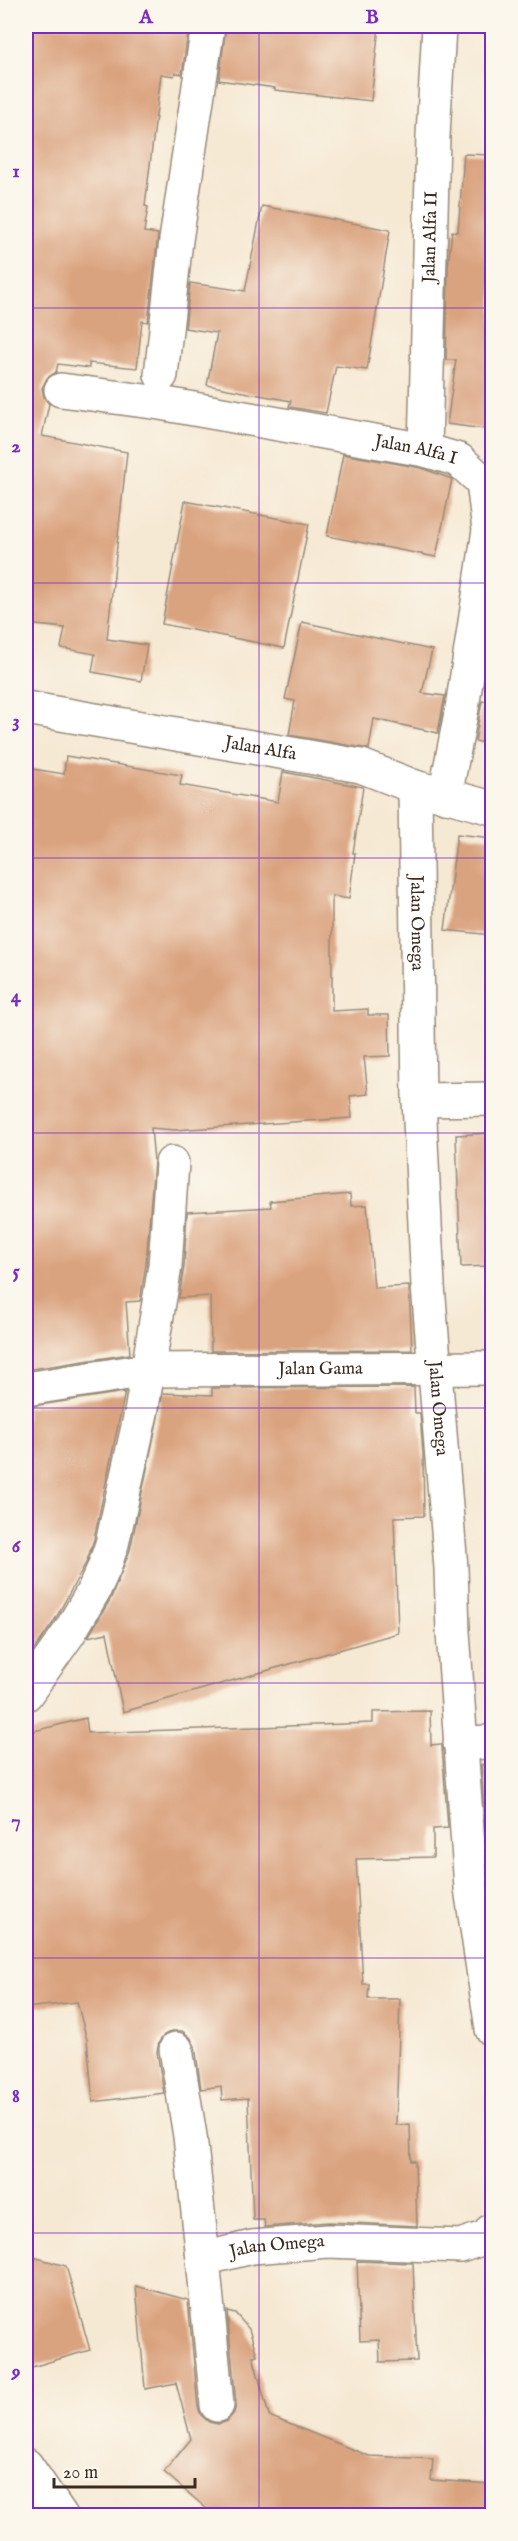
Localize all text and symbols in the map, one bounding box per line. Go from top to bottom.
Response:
text: A [138,5,154,30]
text: B [365,5,379,30]
text: 1 [12,159,20,184]
street label: Jalan Alfa II [418,191,443,285]
street label: Jalan Alfa I [371,429,460,470]
text: 2 [11,434,21,459]
text: 3 [12,709,20,734]
street label: Jalan Alfa [221,731,298,766]
street label: Jalan Omega [405,873,429,971]
text: 4 [11,984,22,1009]
text: 5 [12,1259,20,1284]
street label: Jalan Gama [276,1357,363,1381]
street label: Jalan Omega [422,1358,453,1457]
text: 6 [12,1534,22,1559]
text: 7 [11,1809,21,1834]
text: 8 [12,2084,20,2109]
street label: Jalan Omega [225,2230,326,2264]
text: 9 [11,2359,21,2384]
scale bar [54,2451,195,2489]
text: 20 m [63,2462,98,2485]

